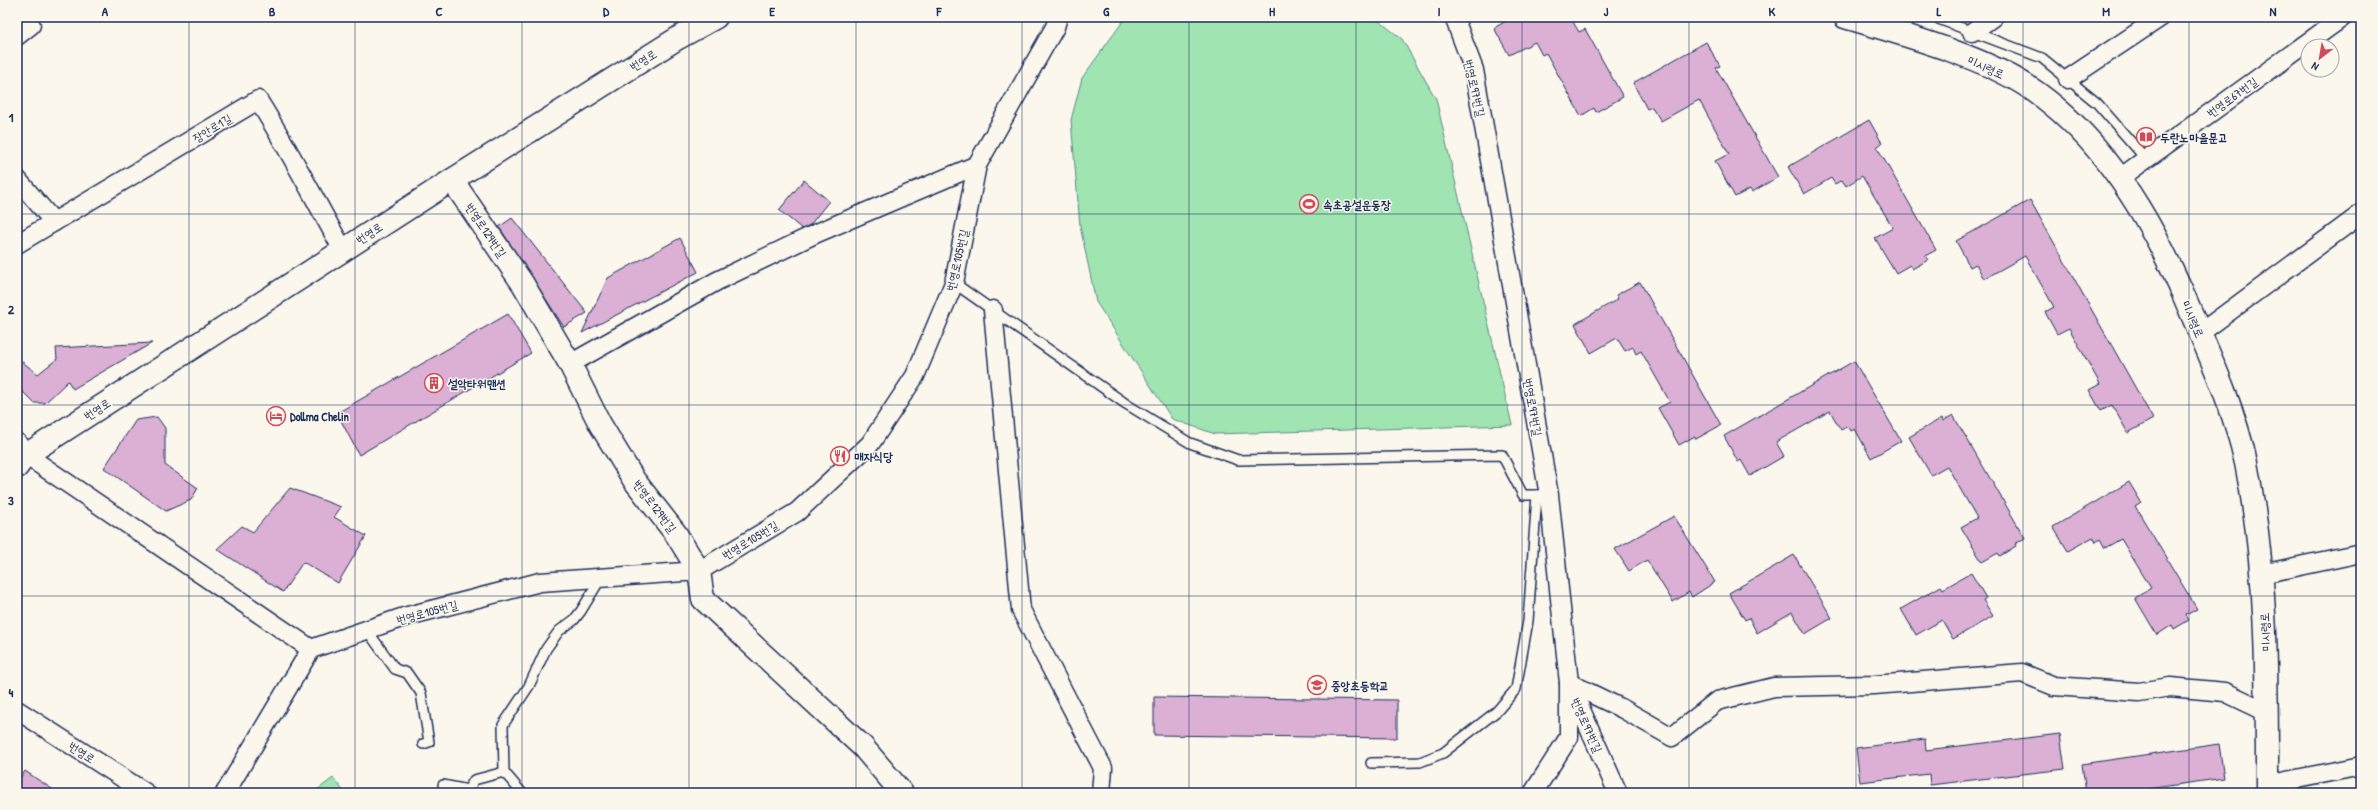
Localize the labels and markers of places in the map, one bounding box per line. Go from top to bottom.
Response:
library icon: 두란노마을문고 [2135,126,2157,148]
place label: 두란노마을문고 [2160,129,2228,146]
sports icon: 속초공설운동장 [1298,193,1320,215]
place label: 속초공설운동장 [1323,196,1391,213]
building icon: 설악타워맨션 [423,372,445,394]
place label: 설악타워맨션 [447,375,506,392]
hotel icon: Dollma Chelin [265,405,287,427]
place label: Dollma Chelin [290,408,350,425]
restaurant icon: 매자식당 [829,445,851,467]
place label: 매자식당 [854,448,893,465]
school or university icon: 중앙초등학교 [1306,674,1328,696]
place label: 중앙초등학교 [1331,677,1389,694]

